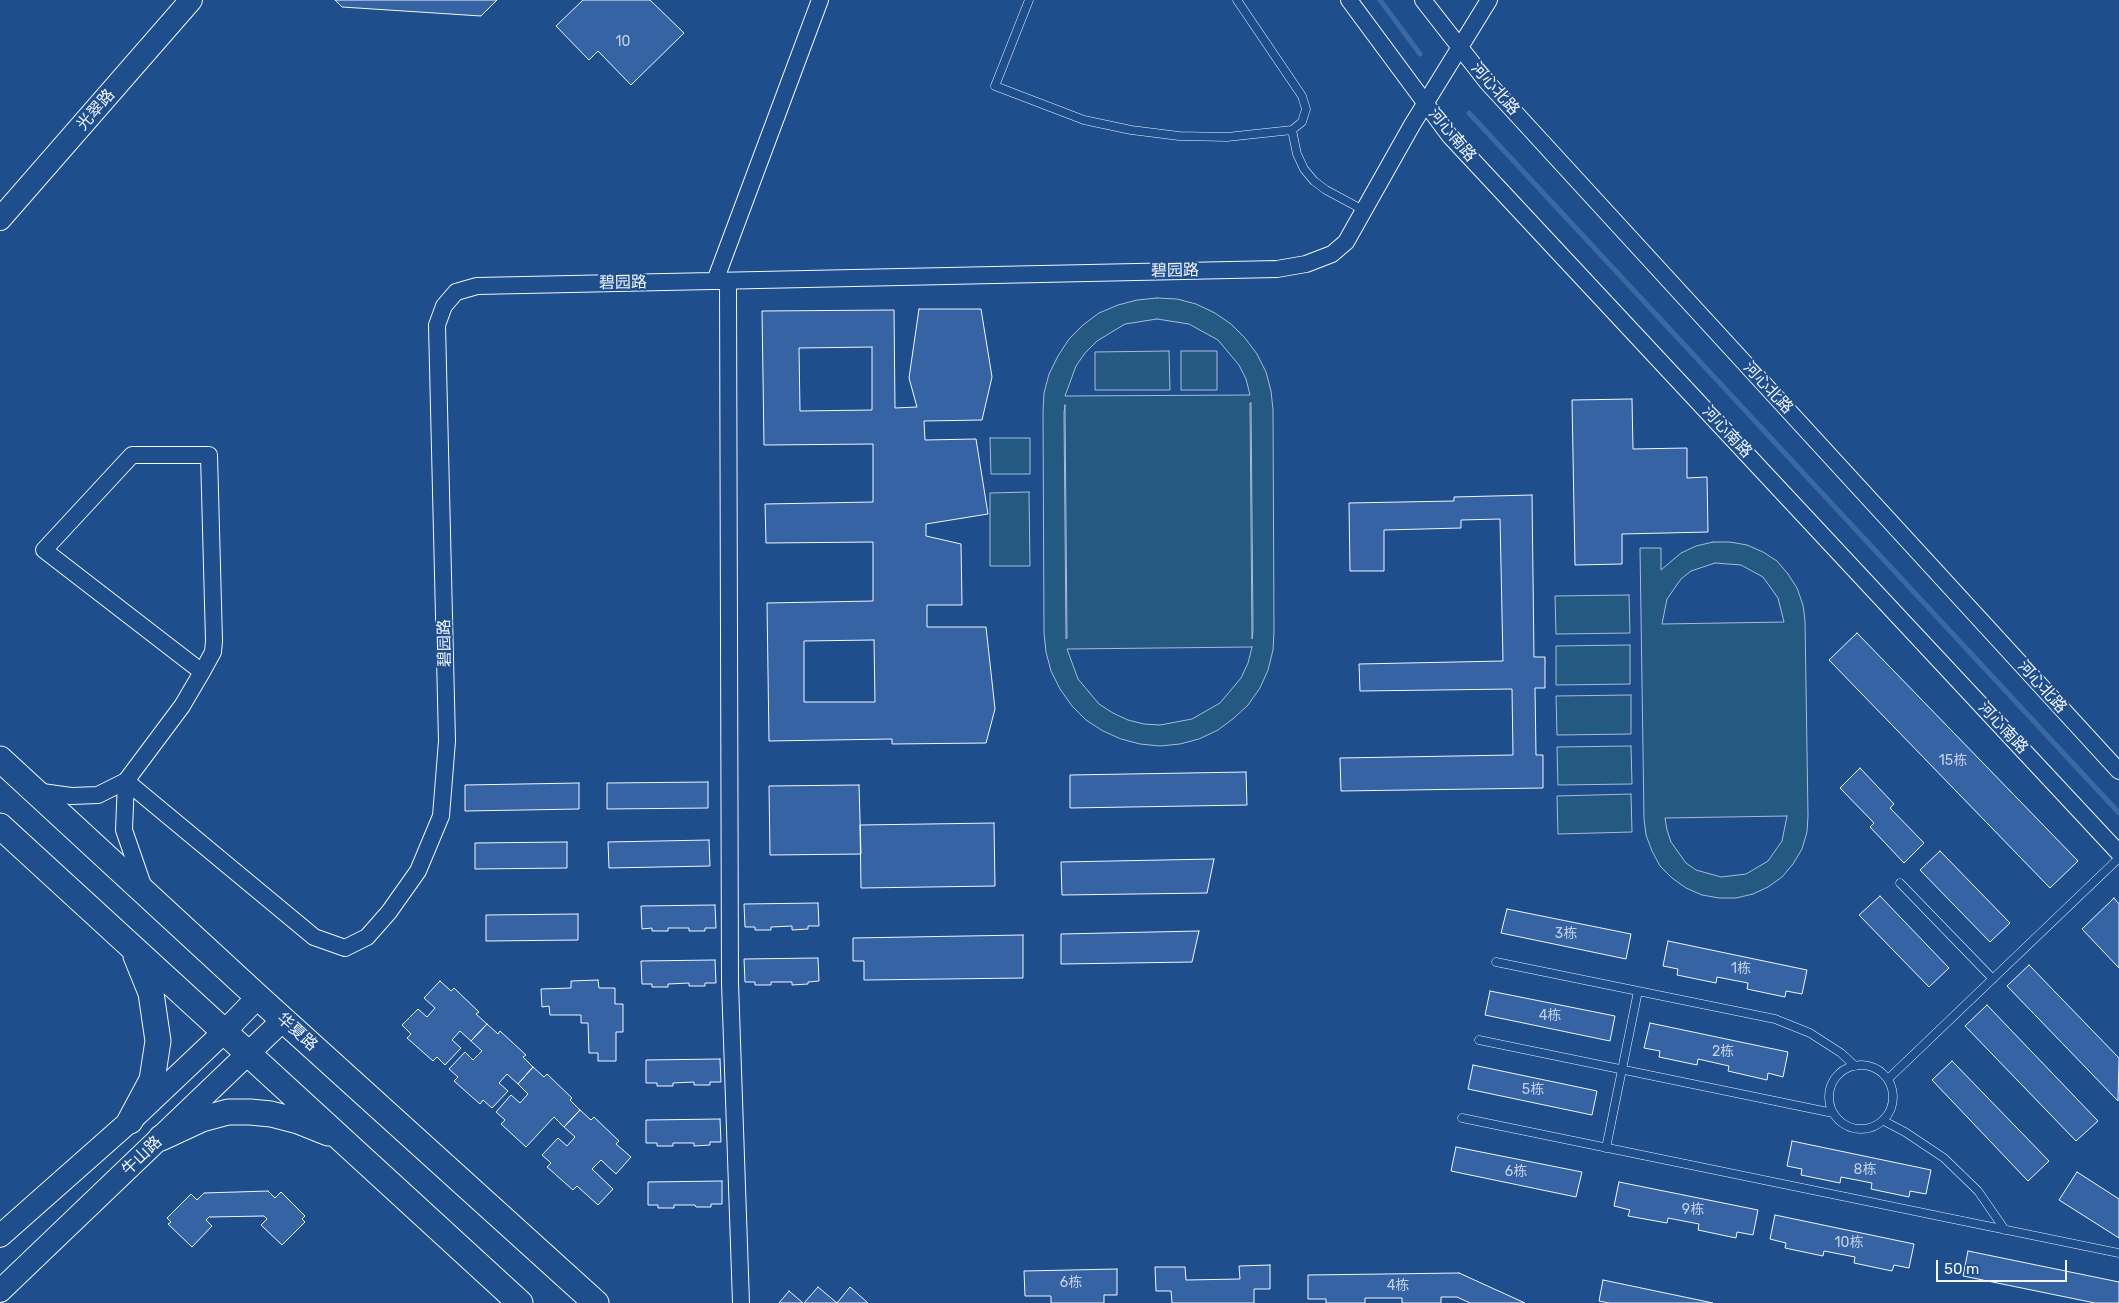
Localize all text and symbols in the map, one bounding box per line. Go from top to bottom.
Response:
house number: 10 [616,34,630,50]
street label: 河心北路 [1467,59,1523,119]
street label: 光翠路 [73,86,119,134]
street label: 河心南路 [1424,104,1480,166]
street label: 碧园路 [1151,261,1199,281]
street label: 碧园路 [599,273,647,293]
street label: 河心北路 [1739,358,1797,418]
street label: 河心南路 [1698,402,1756,462]
street label: 碧园路 [435,619,455,667]
street label: 河心北路 [2013,657,2071,717]
street label: 河心南路 [1974,698,2032,758]
house number: 15栋 [1939,753,1967,769]
house number: 3栋 [1555,926,1577,942]
house number: 1栋 [1731,961,1751,977]
house number: 4栋 [1539,1008,1561,1024]
street label: 华夏路 [273,1009,321,1055]
house number: 2栋 [1712,1044,1734,1060]
house number: 5栋 [1522,1082,1544,1098]
street label: 牛山路 [118,1132,166,1180]
house number: 8栋 [1854,1162,1876,1178]
house number: 6栋 [1505,1164,1527,1180]
house number: 9栋 [1682,1202,1704,1218]
house number: 10栋 [1835,1235,1863,1251]
scale bar [1939,1250,2070,1282]
text: 50 m [1944,1260,1979,1278]
house number: 6栋 [1060,1275,1082,1291]
house number: 4栋 [1387,1278,1409,1294]

